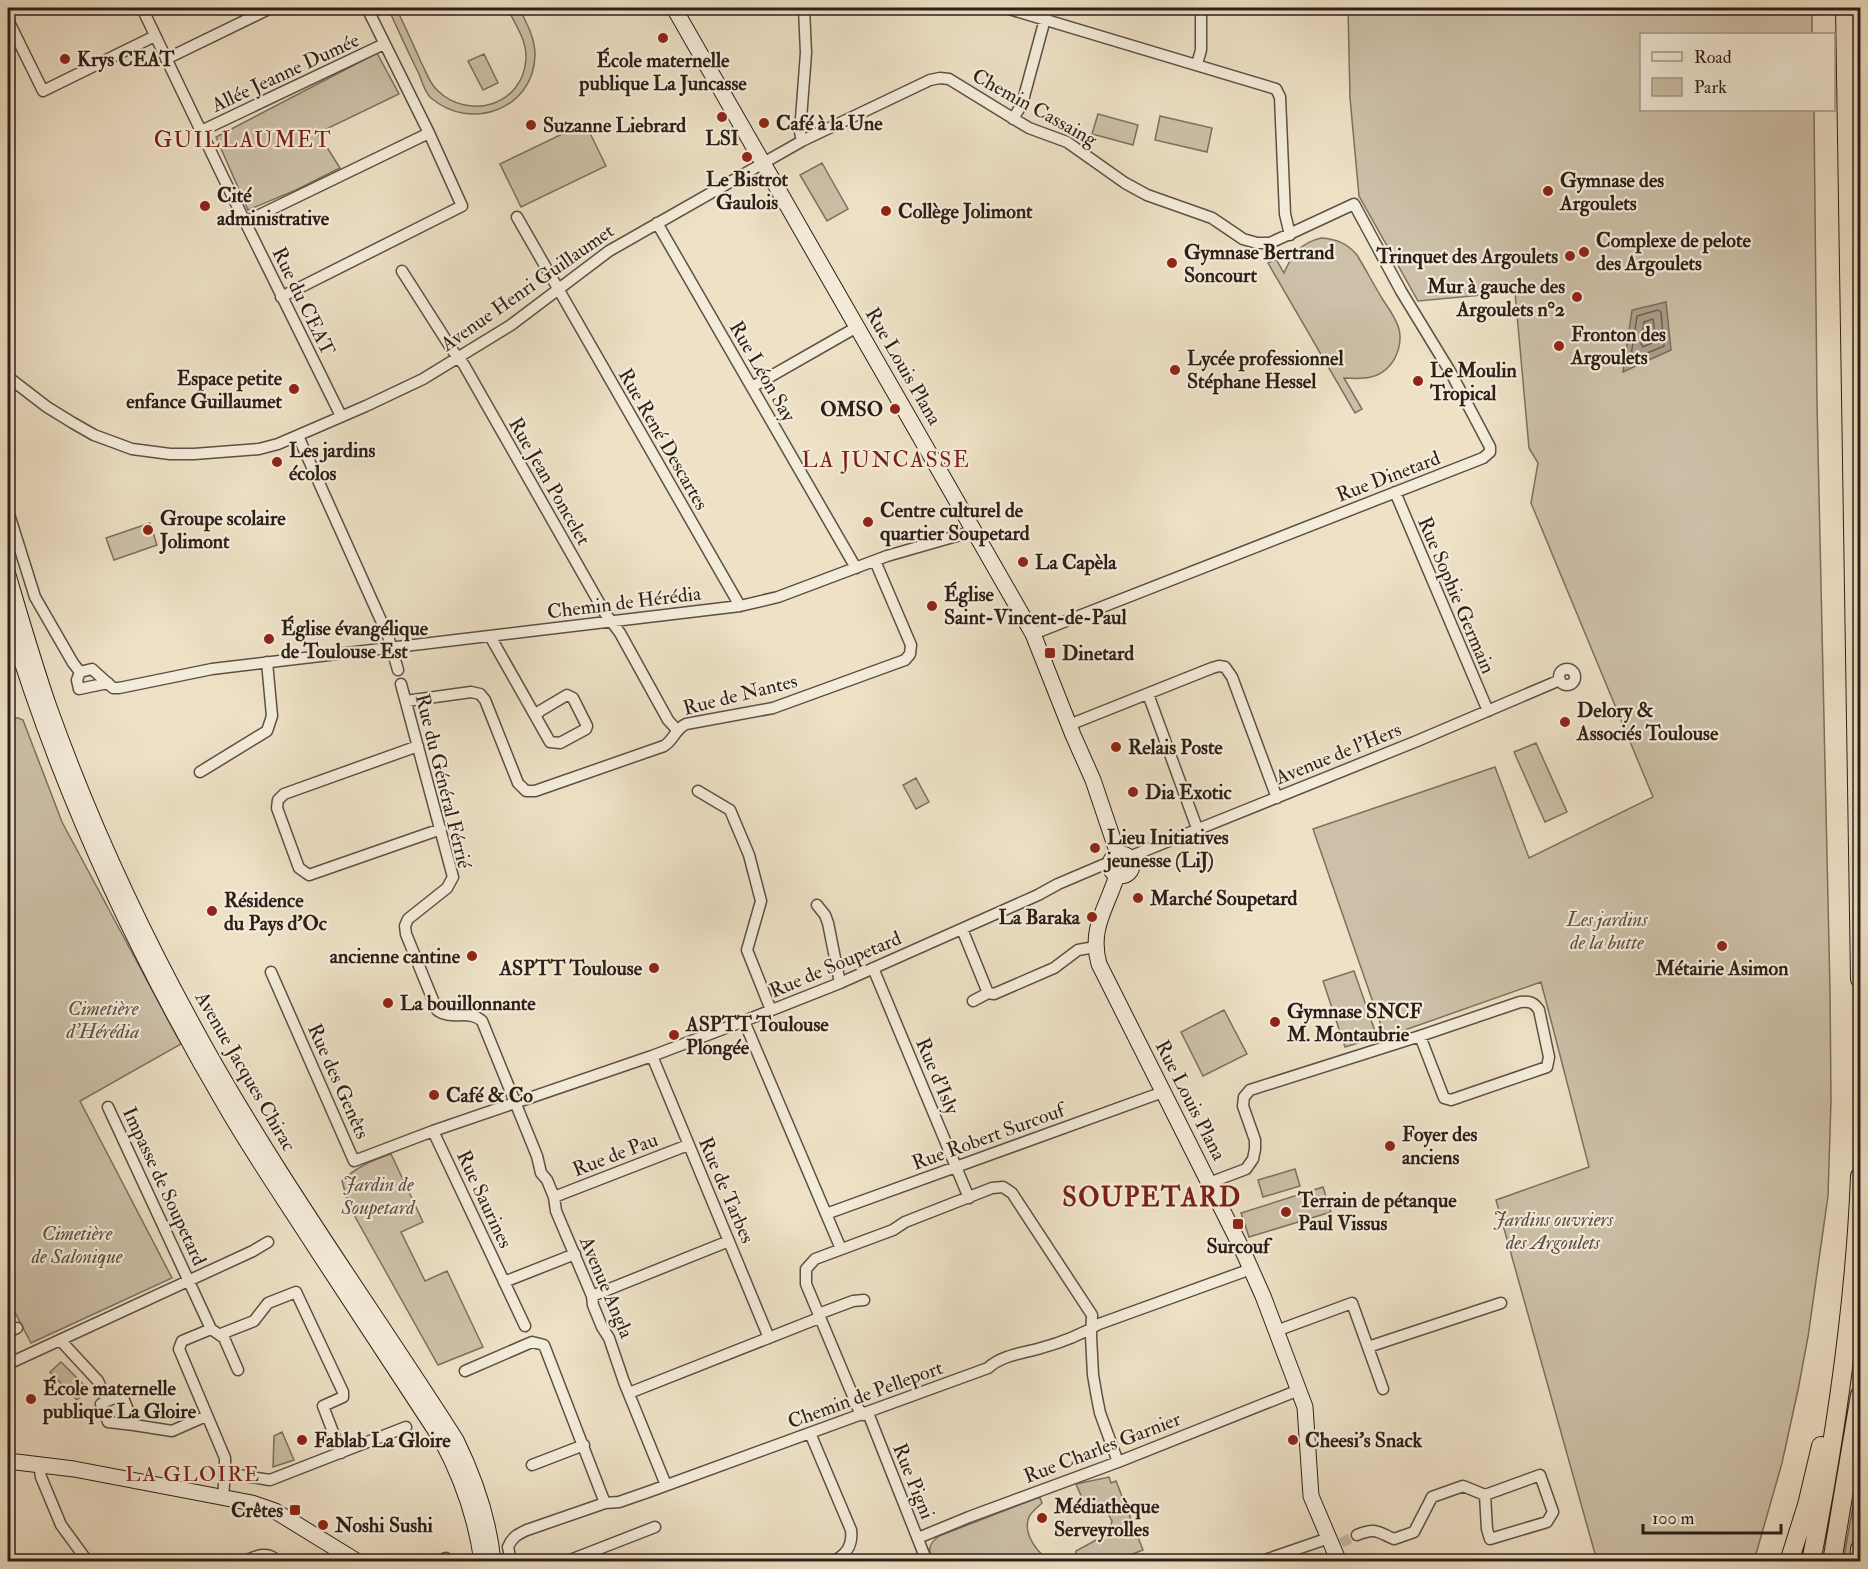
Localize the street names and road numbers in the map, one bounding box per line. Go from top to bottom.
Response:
street label: Allée Jeanne Dumée [206,27,363,118]
street label: Chemin Cassaing [968,63,1103,153]
street label: Avenue Henri Guillaumet [435,218,619,357]
street label: Rue du CEAT [267,243,341,360]
street label: Rue Louis Plana [860,303,948,430]
street label: Rue Léon Say [724,317,802,427]
street label: Rue René Descartes [613,364,714,515]
street label: Rue Jean Poncelet [503,413,596,550]
street label: Rue Dinetard [1333,445,1444,508]
street label: Rue Sophie Germain [1411,513,1501,678]
street label: Chemin de Hérédia [546,581,703,624]
street label: Rue de Nantes [680,668,800,721]
street label: Rue du Général Férrié [410,691,477,872]
street label: Avenue de l'Hers [1271,717,1405,790]
street label: Rue de Soupetard [765,925,905,1004]
street label: Avenue Jacques Chirac [189,986,301,1156]
street label: Rue des Genêts [302,1020,375,1143]
street label: Rue d'Isly [910,1034,965,1119]
street label: Rue Louis Plana [1150,1036,1232,1165]
street label: Rue Robert Surcouf [909,1096,1071,1176]
street label: Impasse de Soupetard [116,1103,212,1270]
street label: Rue de Pau [569,1127,661,1182]
street label: Rue de Tarbes [693,1133,760,1247]
street label: Rue Saurines [451,1146,518,1252]
street label: Avenue Angla [573,1232,640,1343]
street label: Chemin de Pelleport [784,1355,947,1435]
street label: Rue Charles Garnier [1020,1406,1185,1489]
street label: Rue Pigni [887,1440,940,1523]

